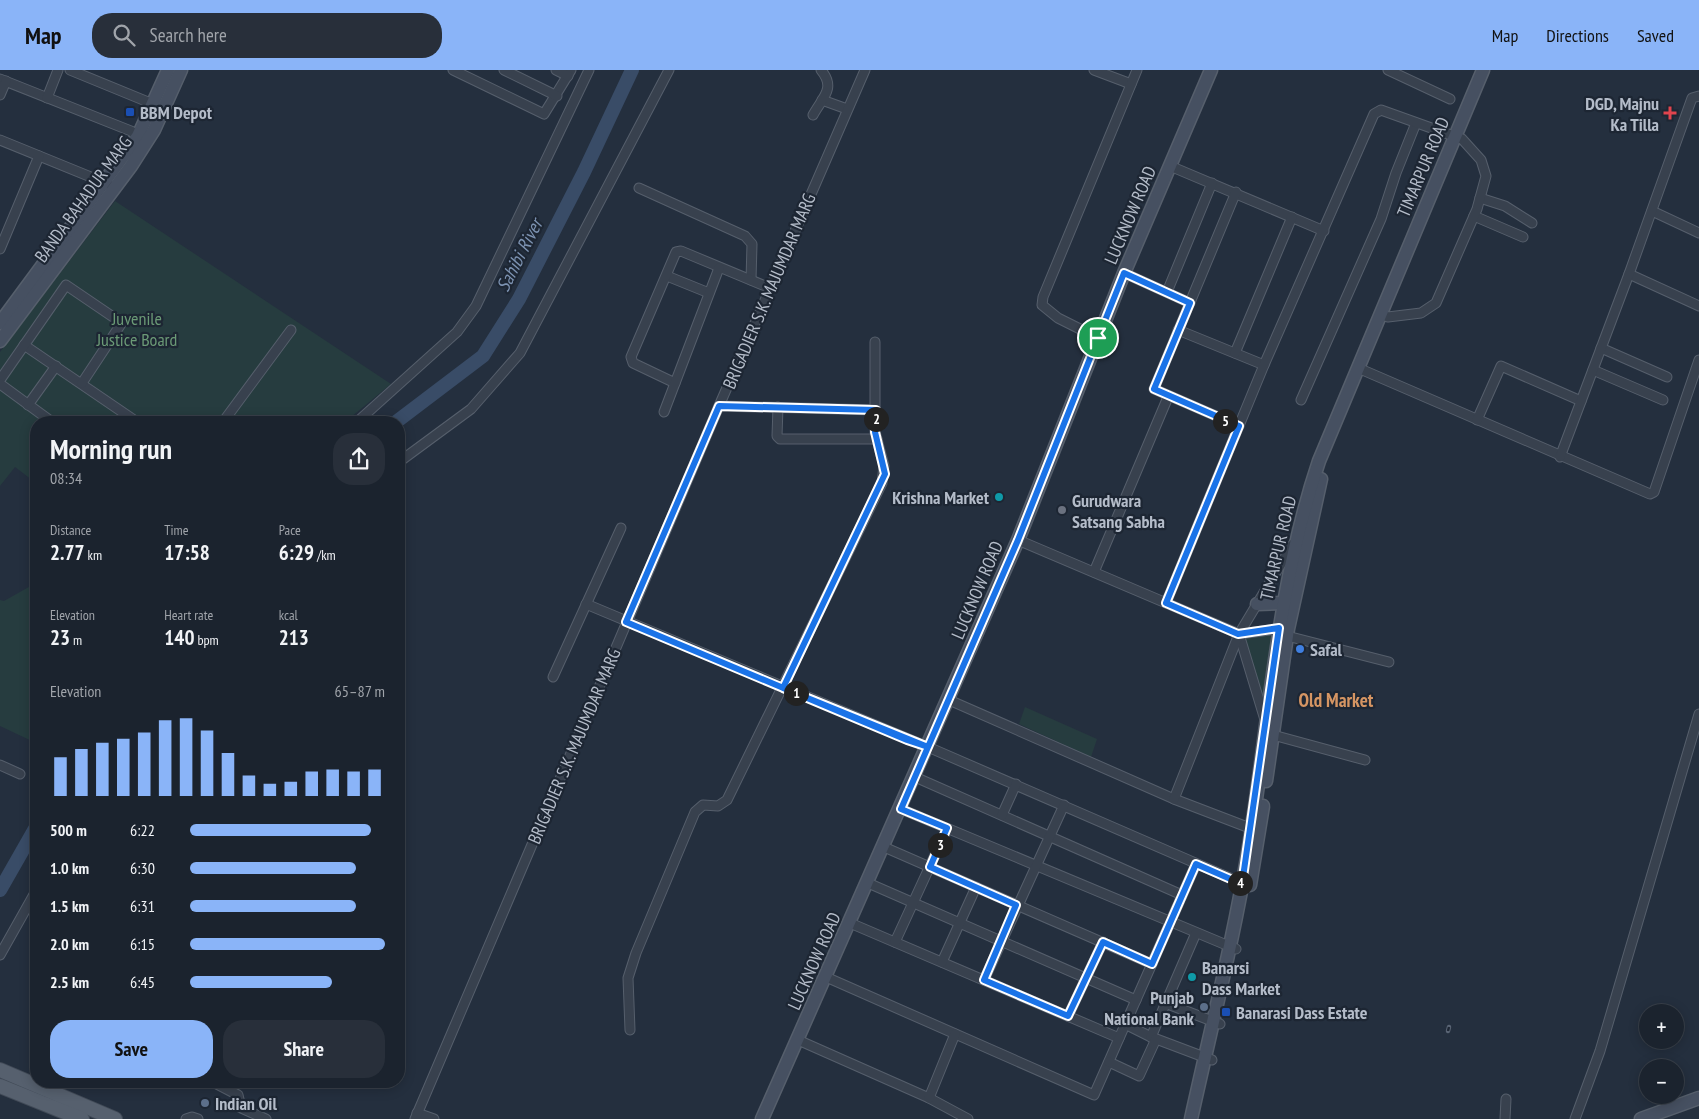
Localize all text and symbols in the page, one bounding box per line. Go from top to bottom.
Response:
search box [92,13,442,58]
text: Map [25,20,62,51]
icon: search [110,21,138,49]
text: Search here [150,23,227,47]
text: Map [1492,24,1518,47]
text: Directions [1546,24,1609,47]
text: Saved [1637,24,1674,47]
place label: DGD, Majnu Ka Tilla [1585,92,1659,136]
place label: BBM Depot [140,101,213,124]
marker: BBM Depot [124,106,136,118]
marker: DGD, Majnu Ka Tilla [1663,106,1677,120]
street label: TIMARPUR ROAD [1392,114,1454,220]
street label: BANDA BAHADUR MARG [29,131,137,267]
street label: LUCKNOW ROAD [1099,162,1161,268]
street label: BRIGADIER S.K. MAJUMDAR MARG [717,190,821,392]
water label: Sahibi River [491,212,549,295]
park label: Juvenile Justice Board [96,307,177,351]
pin [1077,317,1119,359]
icon: arrive [1084,324,1112,352]
pin: 2 [864,406,888,432]
pin: 5 [1212,408,1238,434]
text: 2 [873,410,880,428]
text: 5 [1222,412,1229,430]
text: Morning run [50,430,172,467]
button: share [333,433,385,485]
text: 08:34 [50,468,82,488]
place label: Krishna Market [892,486,990,509]
place label: Gurudwara Satsang Sabha [1072,489,1165,533]
marker: Krishna Market [993,491,1005,503]
street label: TIMARPUR ROAD [1255,494,1301,602]
marker: Gurudwara Satsang Sabha [1056,504,1068,516]
text: Distance [50,521,91,539]
text: Time [164,521,189,539]
text: Pace [279,521,301,539]
street label: LUCKNOW ROAD [946,537,1008,643]
text: 2.77 [50,539,85,566]
text: 17:58 [164,539,210,566]
text: 6:29 [279,539,314,566]
text: km [85,546,102,564]
text: /km [314,546,336,564]
text: Elevation [50,606,95,624]
text: Heart rate [164,606,213,624]
text: kcal [279,606,298,624]
text: 23 [50,624,70,651]
text: 140 [164,624,194,651]
text: 213 [279,624,309,651]
text: m [70,631,82,649]
text: bpm [194,631,219,649]
place label: Safal [1310,638,1343,661]
marker: Safal [1294,643,1306,655]
street label: BRIGADIER S.K. MAJUMDAR MARG [522,645,626,847]
pin: 1 [784,680,808,706]
text: Elevation [50,681,101,701]
text: 65–87 m [335,681,385,701]
text: 1 [793,684,800,702]
district label: Old Market [1299,688,1374,712]
text: 500 m [50,820,87,840]
text: 6:22 [130,820,155,840]
pin: 3 [928,832,952,858]
text: 3 [937,836,944,854]
text: 1.0 km [50,858,89,878]
text: 6:30 [130,858,155,878]
pin: 4 [1228,870,1252,896]
text: 4 [1237,874,1244,892]
text: 1.5 km [50,896,89,916]
text: 6:31 [130,896,155,916]
street label: LUCKNOW ROAD [782,909,846,1013]
text: 2.0 km [50,934,89,954]
text: 6:15 [130,934,155,954]
place label: Banarsi Dass Market [1202,956,1281,1000]
marker: Banarsi Dass Market [1186,971,1198,983]
text: 2.5 km [50,972,89,992]
text: 6:45 [130,972,155,992]
place label: Punjab National Bank [1104,986,1195,1030]
marker: Punjab National Bank [1198,1001,1210,1013]
place label: Banarasi Dass Estate [1236,1001,1368,1024]
map controls [1639,1004,1684,1104]
button: + [1639,1004,1684,1049]
marker: Banarasi Dass Estate [1220,1006,1232,1018]
button: Save [50,1020,213,1078]
button: Share [223,1020,385,1078]
button: − [1639,1059,1684,1104]
place label: Indian Oil [215,1092,277,1115]
marker: Indian Oil [199,1097,211,1109]

